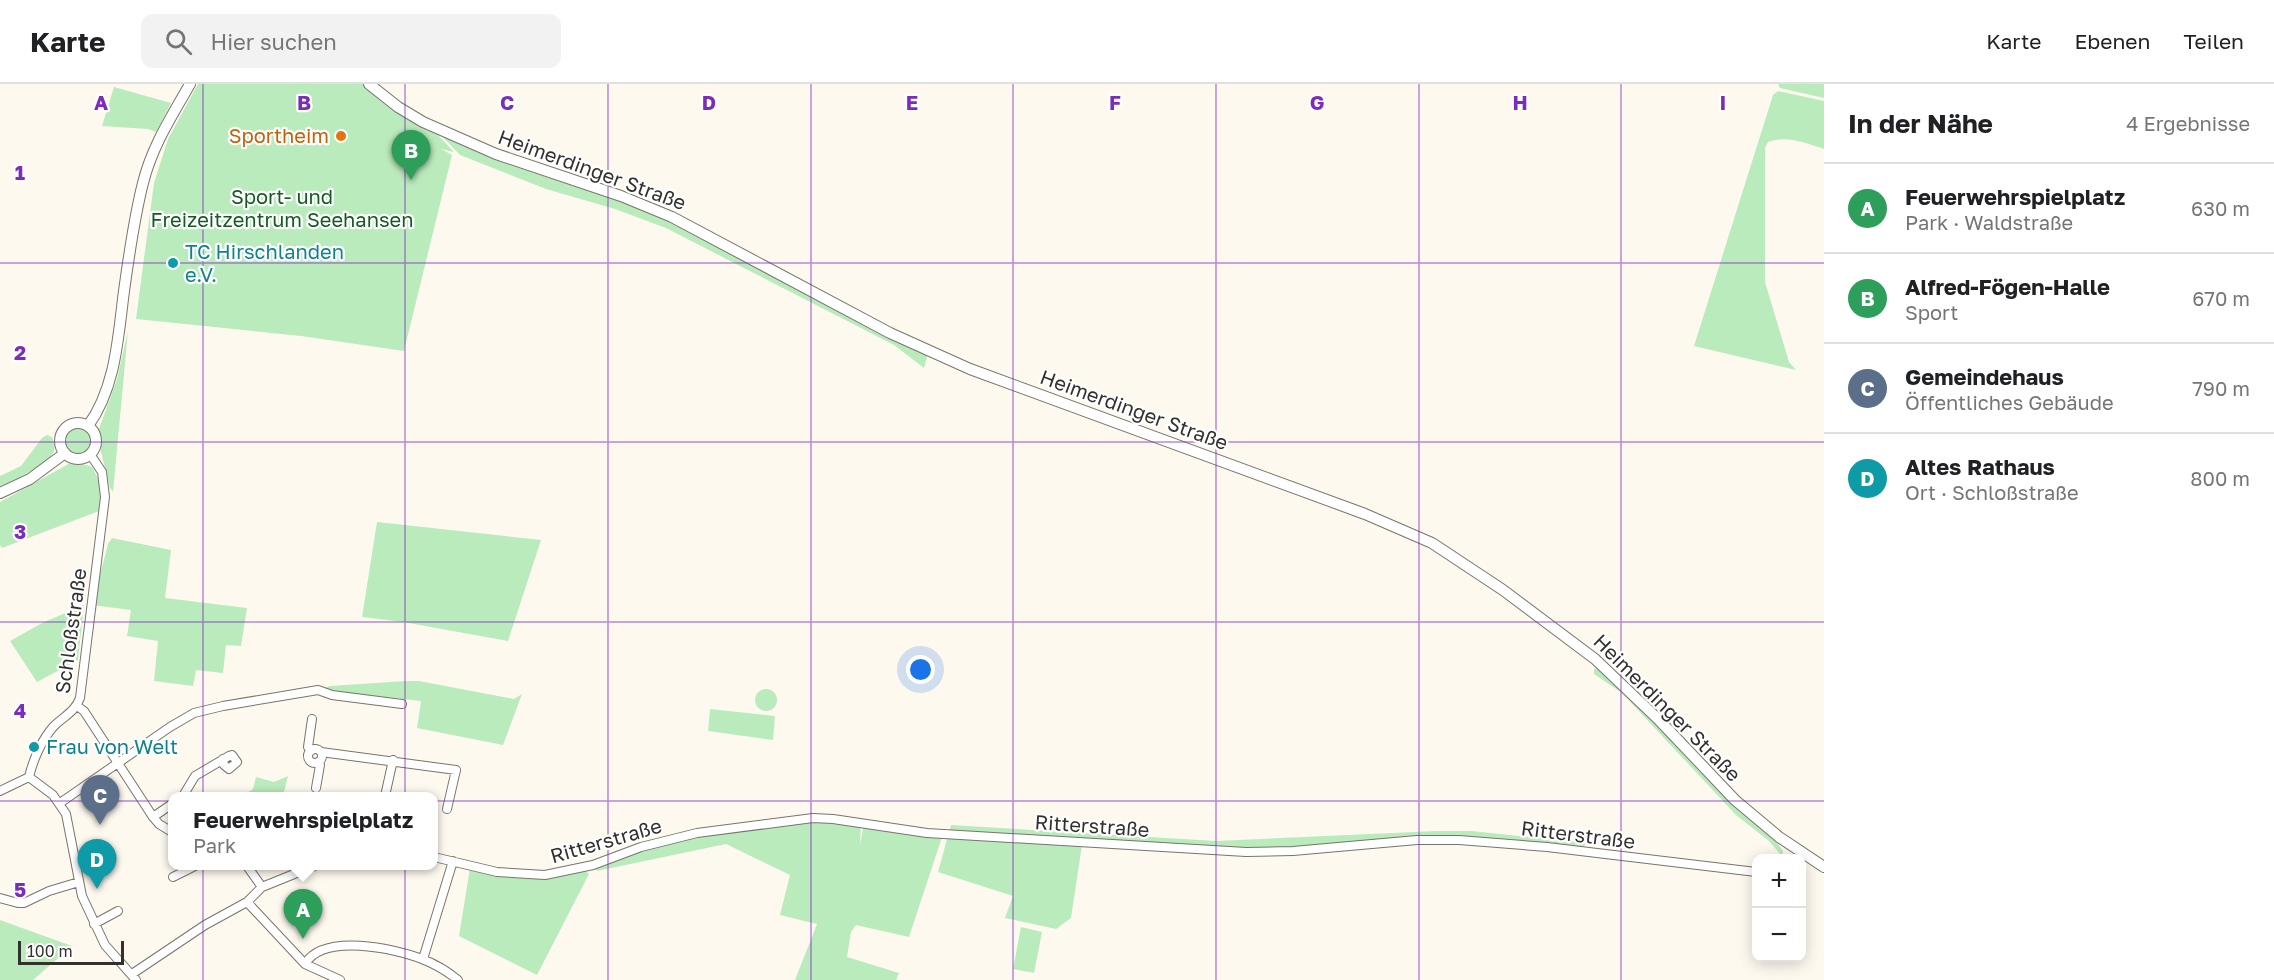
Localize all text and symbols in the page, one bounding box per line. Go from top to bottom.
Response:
search box [141,14,561,68]
text: Karte [30,25,105,58]
icon: search [162,25,195,58]
text: Hier suchen [210,28,337,55]
text: Karte [1986,28,2042,54]
text: Ebenen [2075,28,2150,54]
text: Teilen [2183,28,2244,54]
text: A [94,90,108,114]
text: B [297,90,311,114]
text: C [500,90,514,114]
text: D [702,90,716,114]
text: E [906,90,918,114]
text: F [1109,90,1121,114]
text: G [1310,90,1324,114]
text: H [1512,90,1528,114]
text: I [1720,90,1726,114]
text: In der Nähe [1848,108,1993,139]
text: 4 Ergebnisse [2126,111,2250,135]
place label: Sportheim [229,123,329,147]
street label: Heimerdinger Straße [495,124,690,214]
marker: Sportheim [334,129,348,143]
pin: B [392,130,430,180]
text: 1 [15,160,25,184]
text: Feuerwehrspielplatz [1905,183,2125,210]
park label: Sport- und Freizeitzentrum Seehansen [151,184,413,231]
text: A [1860,196,1875,220]
text: 630 m [2191,196,2250,220]
text: Park · Waldstraße [1905,210,2073,234]
place label: TC Hirschlanden e.V. [185,239,344,286]
marker: TC Hirschlanden e.V. [166,256,180,270]
text: Alfred-Fögen-Halle [1905,273,2110,300]
text: B [1860,286,1875,310]
text: 670 m [2192,286,2250,310]
text: Sport [1905,300,1958,324]
text: 2 [14,340,26,364]
text: Gemeindehaus [1905,363,2064,390]
street label: Heimerdinger Straße [1037,364,1232,454]
text: C [1860,376,1875,400]
text: 790 m [2192,376,2250,400]
text: Öffentliches Gebäude [1905,390,2114,414]
text: Altes Rathaus [1905,453,2055,480]
text: D [1860,466,1875,490]
text: 800 m [2190,466,2250,490]
text: Ort · Schloßstraße [1905,480,2079,504]
text: 3 [14,519,26,543]
street label: Schloßstraße [49,567,91,695]
street label: Heimerdinger Straße [1589,629,1746,786]
your location [906,655,935,684]
text: 4 [14,698,26,722]
place label: Frau von Welt [46,734,178,758]
marker: Frau von Welt [27,740,41,754]
pin: C [80,776,120,825]
popup [168,792,438,870]
text: Feuerwehrspielplatz [193,806,413,833]
street label: Ritterstraße [1034,809,1150,841]
street label: Ritterstraße [547,813,664,867]
street label: Ritterstraße [1520,815,1637,853]
text: Park [193,833,236,857]
pin: D [78,840,116,889]
map controls [1752,854,1806,962]
button: + [1752,854,1806,908]
text: 5 [14,877,26,901]
pin: A [284,890,322,939]
button: − [1752,908,1806,962]
scale bar [18,938,124,966]
text: 100 m [27,941,73,961]

